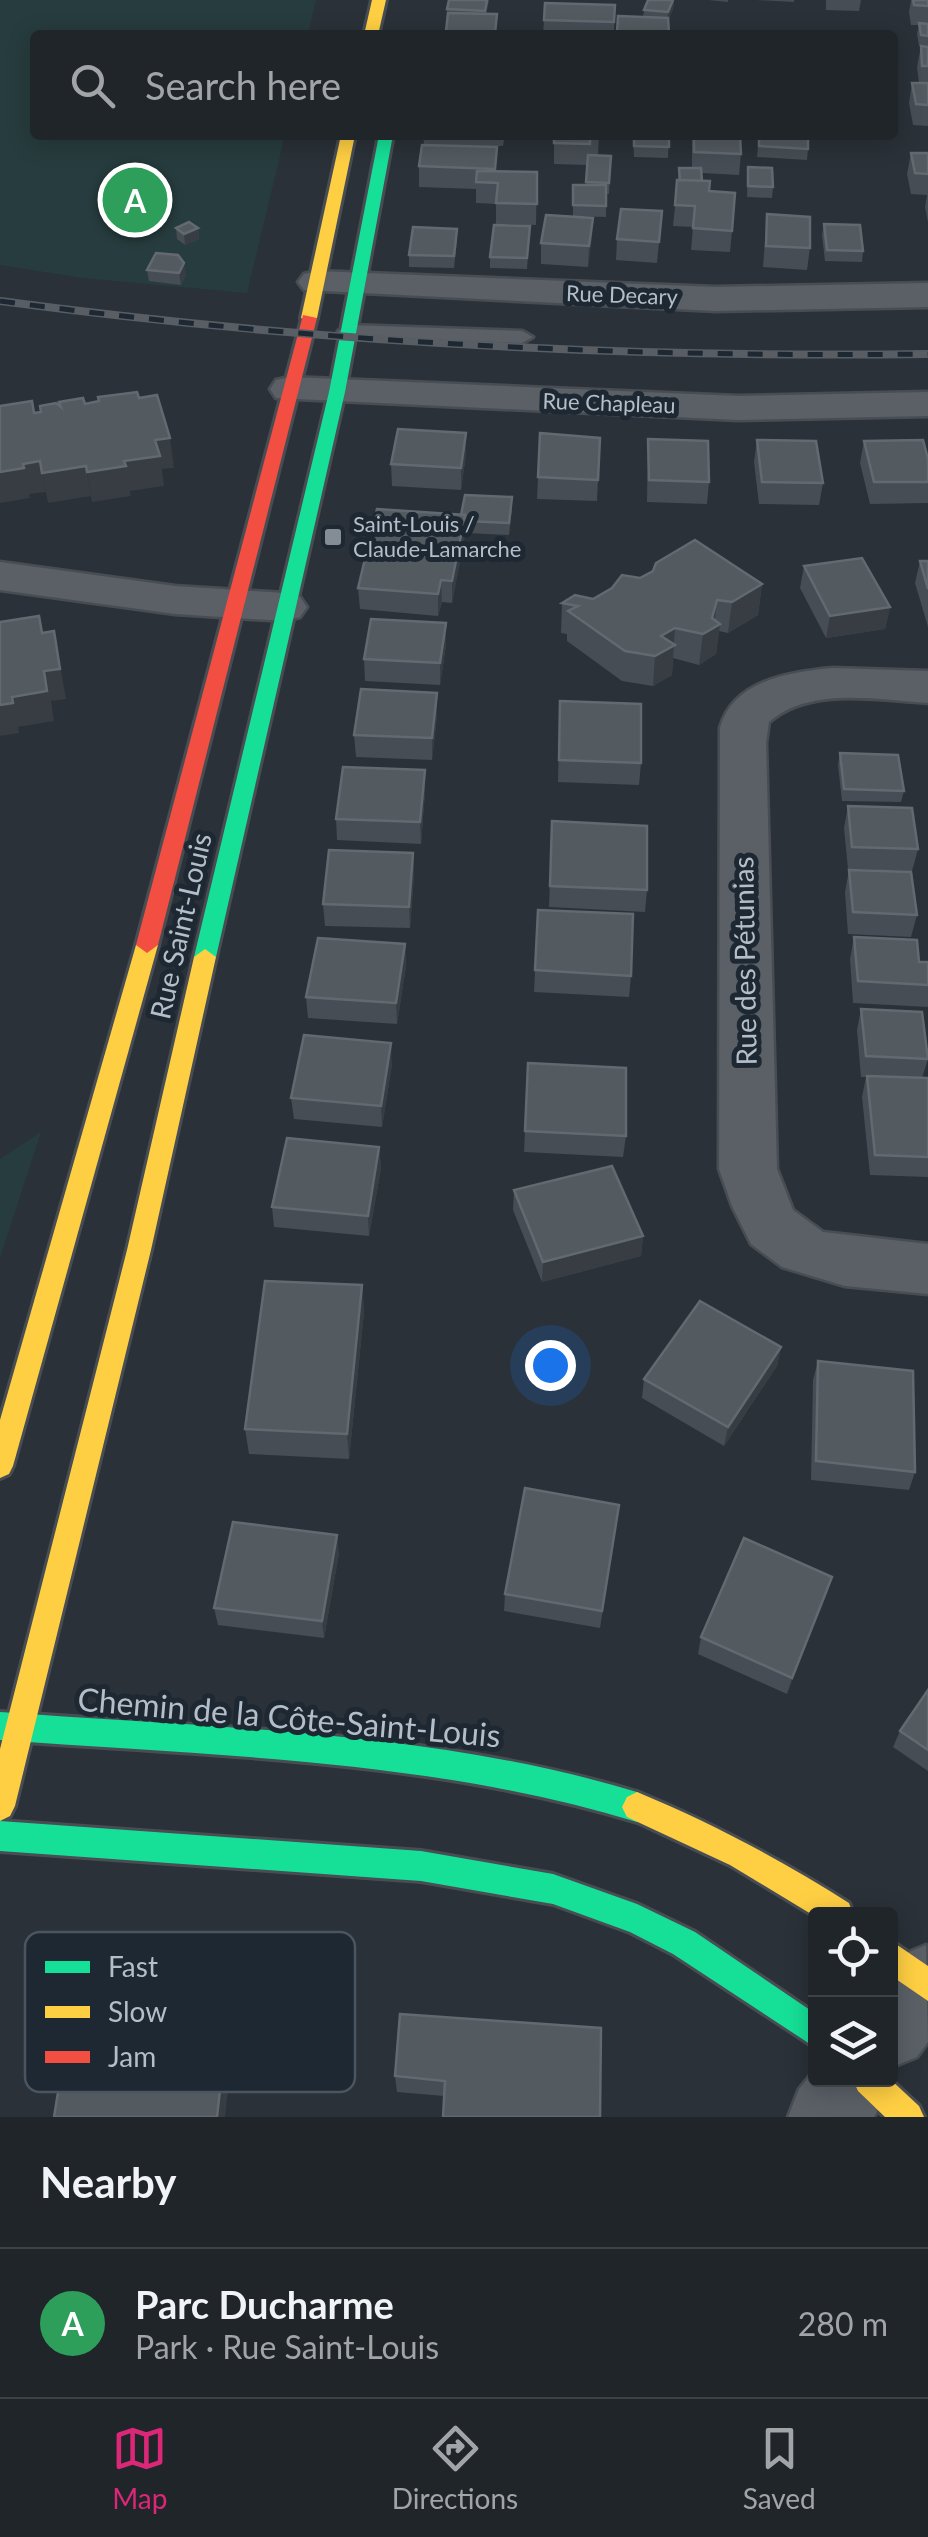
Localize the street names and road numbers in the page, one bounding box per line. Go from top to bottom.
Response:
street label: Rue Decary [566,279,679,310]
street label: Rue Chapleau [542,387,676,418]
street label: Rue Saint-Louis [142,830,218,1022]
street label: Rue des Pétunias [725,856,763,1066]
street label: Chemin de la Côte-Saint-Louis [76,1679,502,1754]

